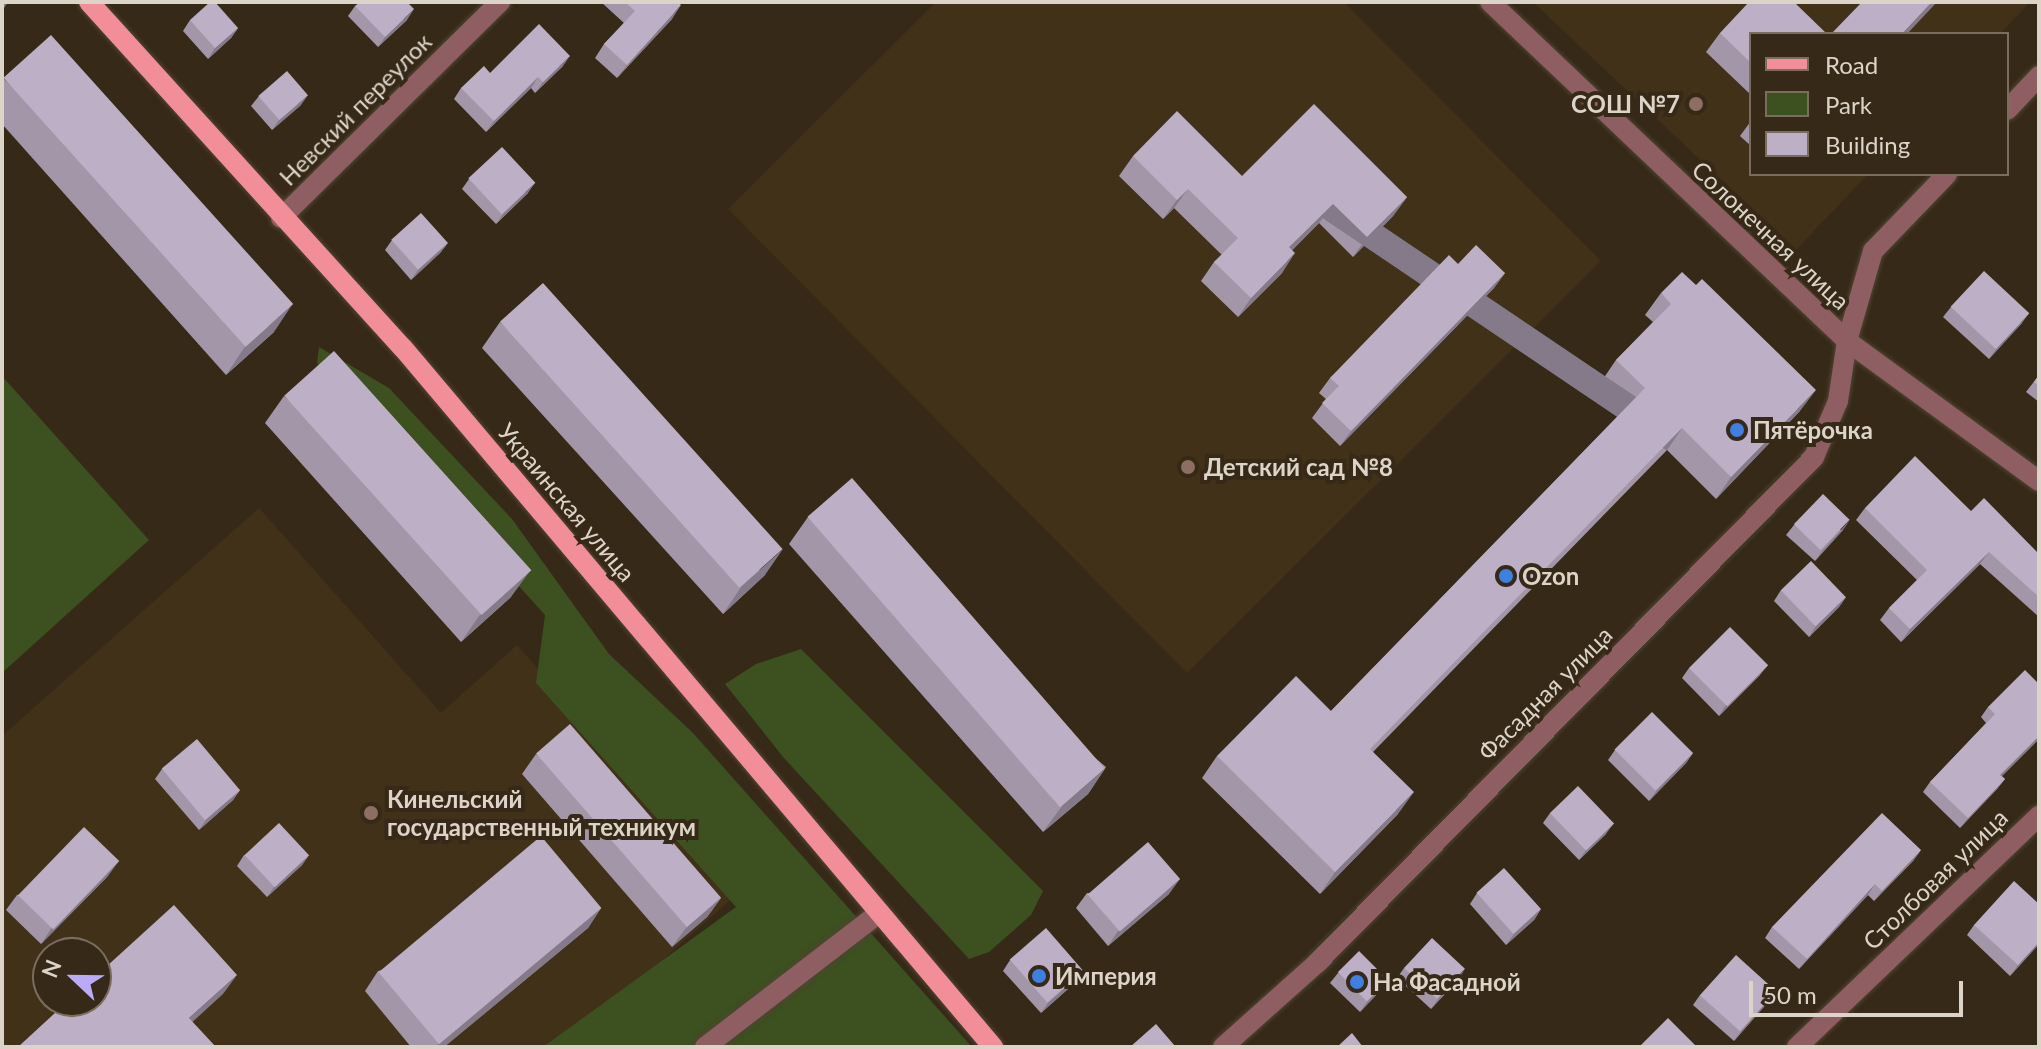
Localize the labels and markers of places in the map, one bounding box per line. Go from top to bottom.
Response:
place label: СОШ №7 [1571,90,1680,118]
marker: СОШ №7 [1687,95,1705,113]
place label: Пятёрочка [1753,416,1873,444]
marker: Пятёрочка [1728,421,1746,439]
place label: Детский сад №8 [1204,453,1393,481]
marker: Детский сад №8 [1179,458,1197,476]
place label: Ozon [1522,562,1579,590]
marker: Ozon [1497,567,1515,585]
place label: Кинельский государственный техникум [387,785,696,841]
marker: Кинельский государственный техникум [362,804,380,822]
place label: Империя [1055,962,1157,990]
marker: Империя [1030,967,1048,985]
place label: На Фасадной [1373,968,1521,996]
marker: На Фасадной [1348,973,1366,991]

